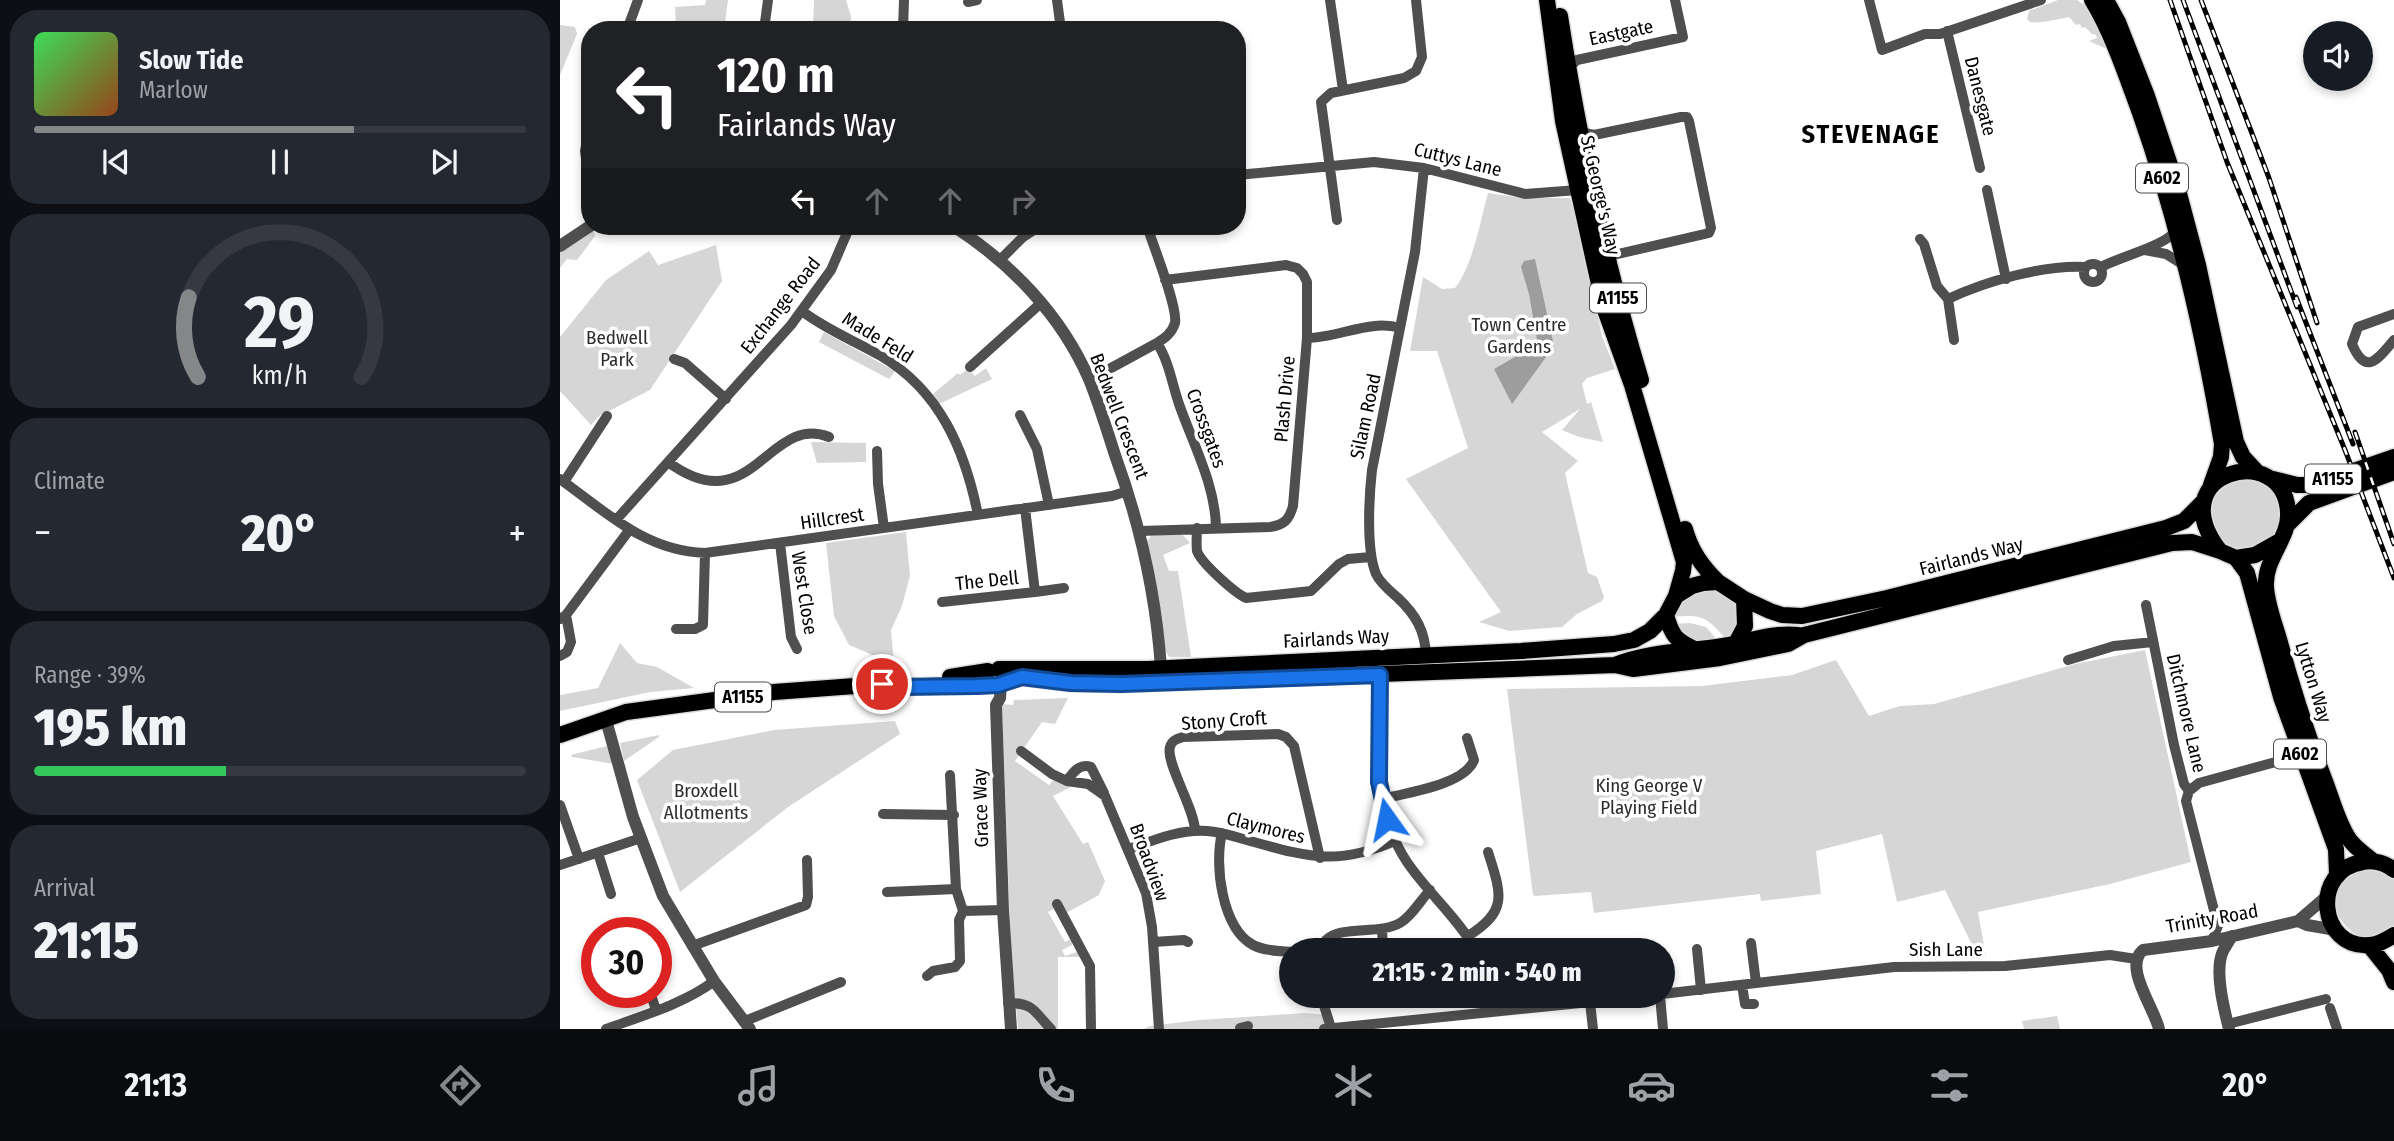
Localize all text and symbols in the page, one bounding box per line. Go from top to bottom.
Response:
street label: Eastgate [1587,14,1655,51]
map controls [2303,21,2373,91]
button: sound [2303,21,2373,91]
text: Slow Tide [139,45,243,76]
text: 120 m [717,46,835,105]
icon: left [602,49,693,140]
street label: Danesgate [1960,54,2001,138]
text: Marlow [139,76,208,104]
text: Fairlands Way [717,106,896,144]
district label: STEVENAGE [1801,119,1941,150]
street label: St George's Way [1576,133,1626,258]
street label: Cuttys Lane [1412,137,1504,181]
icon: previous [97,143,135,181]
icon: pause [261,143,299,181]
icon: next [425,143,463,181]
road number: A602 [2136,163,2188,192]
icon: left [785,182,823,220]
icon: ahead [858,182,896,220]
icon: ahead [931,182,969,220]
icon: right [1004,182,1042,220]
street label: Exchange Road [735,252,825,358]
text: 29 [244,279,315,366]
road number: A1155 [1590,284,1646,312]
street label: Made Feld [838,307,917,368]
park label: Town Centre Gardens [1471,313,1567,358]
park label: Bedwell Park [586,326,648,371]
street label: Bedwell Crescent [1085,350,1154,483]
street label: Plash Drive [1269,355,1300,443]
text: km/h [252,360,308,390]
street label: Silam Road [1345,371,1386,461]
street label: Crossgates [1182,385,1231,471]
road number: A1155 [2305,464,2361,494]
text: Climate [34,467,105,495]
text: 20° [241,502,319,565]
street label: Hillcrest [799,503,866,534]
text: − [34,510,51,556]
text: + [509,510,526,556]
street label: Fairlands Way [1917,532,2026,580]
street label: West Close [787,550,822,636]
street label: The Dell [954,566,1020,595]
street label: Fairlands Way [1282,624,1390,653]
street label: Lytton Way [2290,639,2337,726]
street label: Ditchmore Lane [2162,651,2211,775]
pin [852,654,912,714]
text: Range · 39% [34,661,146,689]
icon: arrive [863,665,901,703]
road number: A1155 [715,682,771,712]
text: 195 km [34,696,187,759]
street label: Stony Croft [1181,706,1268,735]
road number: A602 [2274,740,2326,768]
street label: Grace Way [968,768,993,848]
park label: King George V Playing Field [1595,774,1703,819]
park label: Broxdell Allotments [664,779,748,824]
position arrow [1350,782,1424,856]
street label: Claymores [1224,807,1308,848]
street label: Broadview [1125,820,1174,905]
text: Arrival [34,874,95,902]
street label: Trinity Road [2164,899,2260,938]
text: 21:15 [34,909,139,972]
speed limit sign: 30 [581,917,672,1008]
street label: Sish Lane [1909,938,1983,961]
text: 21:15 · 2 min · 540 m [1373,957,1581,988]
icon: directions [436,1061,485,1110]
icon: music [734,1061,783,1110]
icon: phone [1031,1061,1080,1110]
icon: climate [1329,1061,1378,1110]
icon: car [1627,1061,1676,1110]
icon: filters [1925,1061,1974,1110]
text: 21:13 [124,1066,187,1104]
text: 20° [2222,1066,2270,1104]

